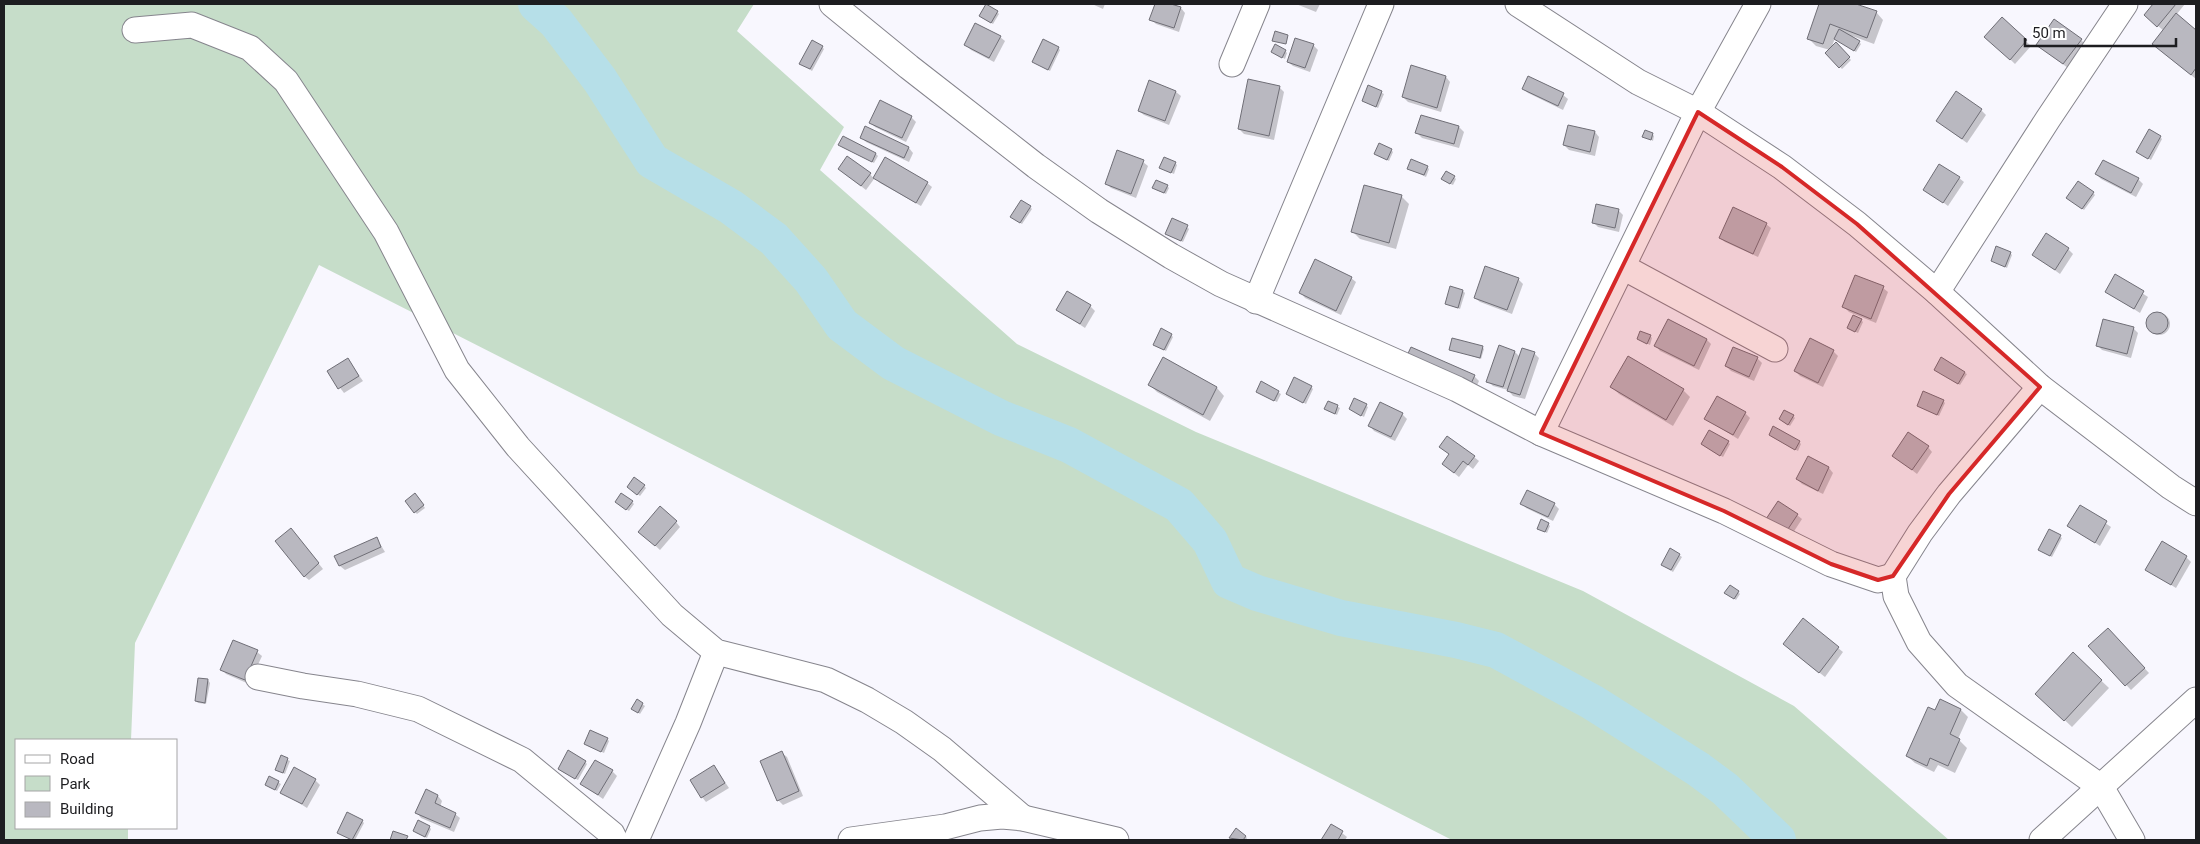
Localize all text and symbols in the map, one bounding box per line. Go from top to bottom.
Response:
scale bar [2025,15,2176,47]
text: 50 m [2032,24,2066,42]
legend [15,739,178,829]
text: Road [60,750,94,768]
text: Park [60,775,91,793]
text: Building [60,800,114,818]

